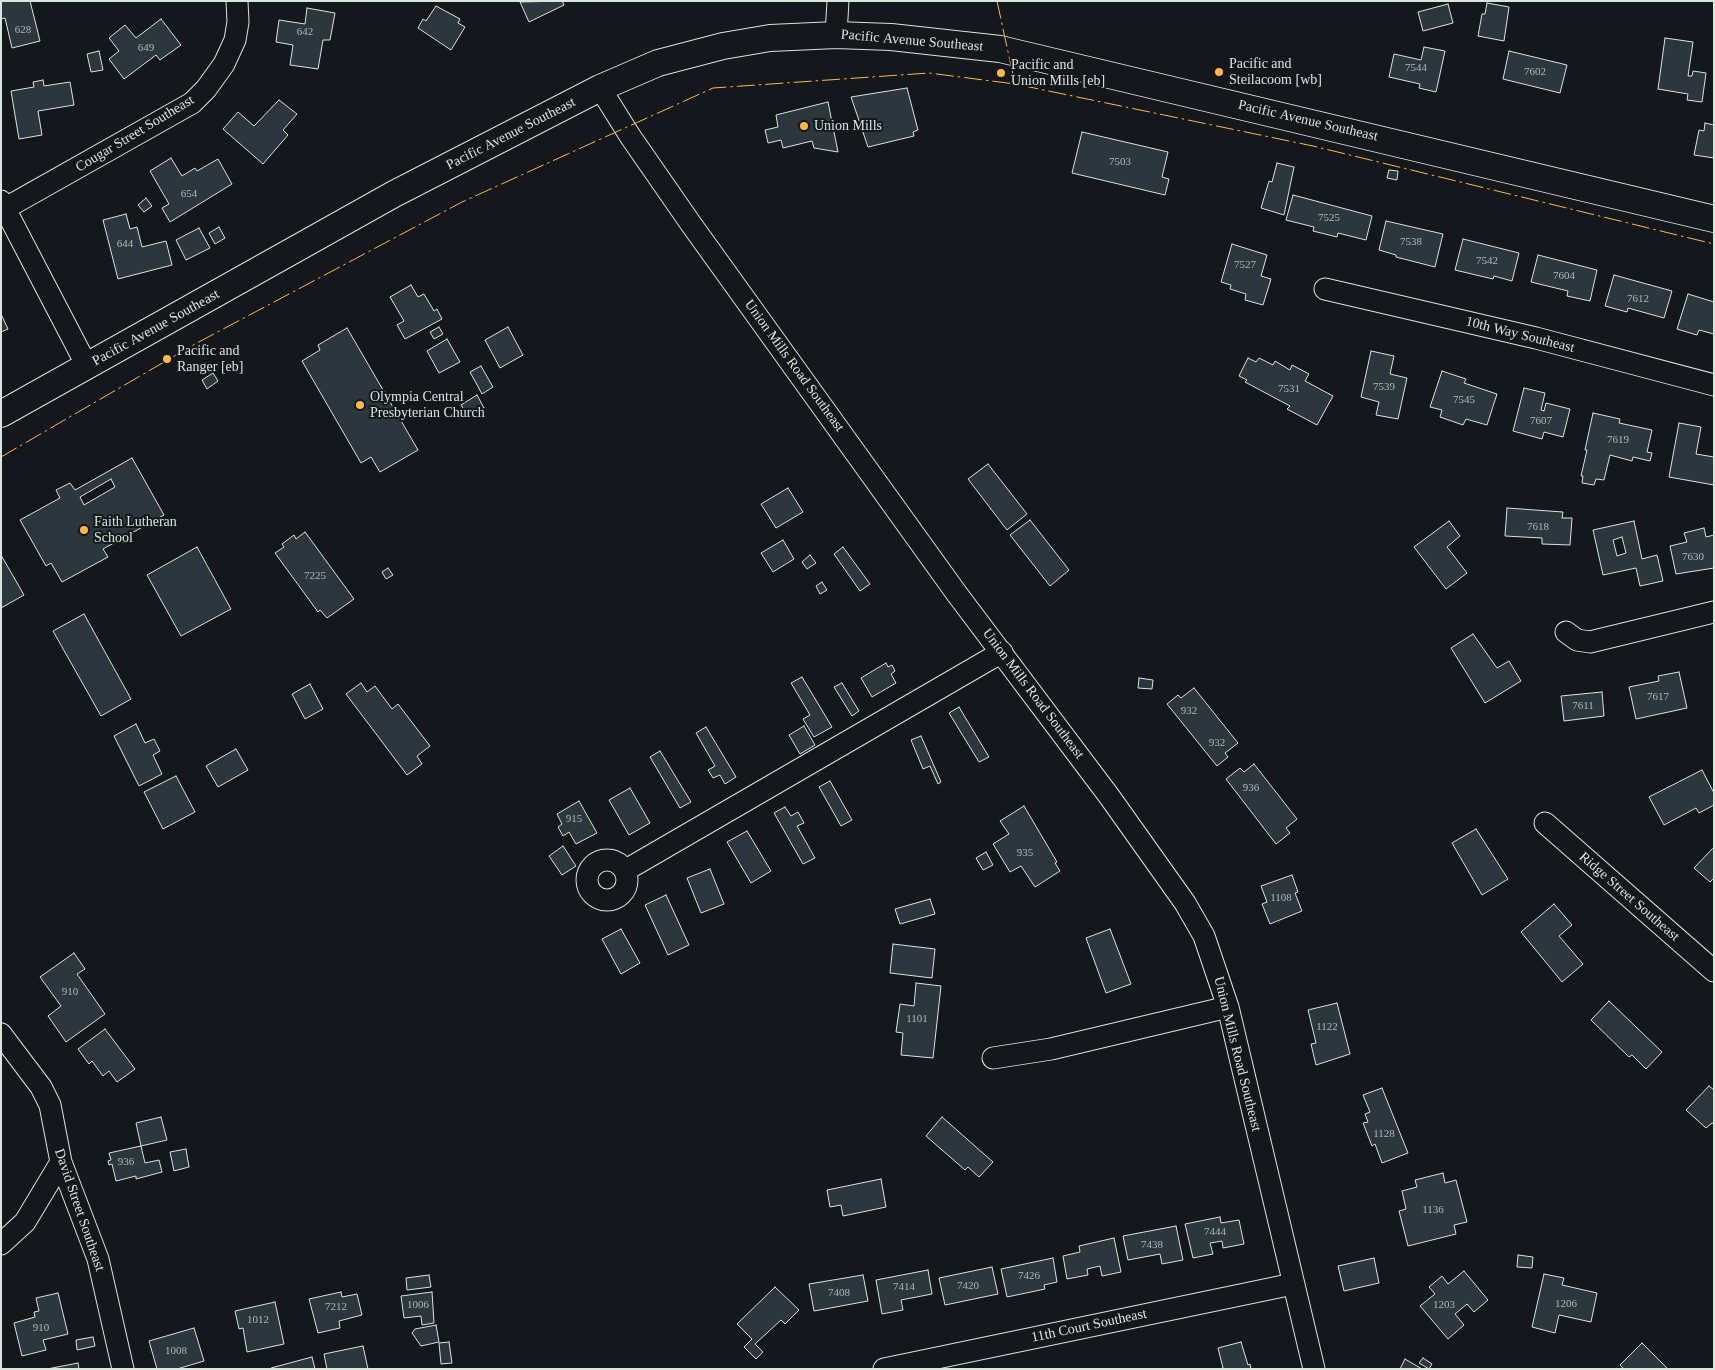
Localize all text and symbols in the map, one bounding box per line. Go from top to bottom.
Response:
house number: 628 [15,23,31,37]
house number: 642 [297,25,313,39]
street label: Pacific Avenue Southeast [840,26,984,56]
house number: 649 [138,41,154,55]
place label: Pacific and Steilacoom [wb] [1229,56,1322,88]
place label: Pacific and Union Mills [eb] [1011,57,1105,90]
house number: 7544 [1405,61,1427,75]
house number: 7602 [1524,65,1546,79]
marker: Pacific and Steilacoom [wb] [1213,66,1225,78]
marker: Pacific and Union Mills [eb] [995,67,1007,79]
street label: Cougar Street Southeast [73,92,197,176]
street label: Pacific Avenue Southeast [444,94,578,174]
street label: Pacific Avenue Southeast [1237,97,1379,145]
place label: Union Mills [814,118,882,134]
marker: Union Mills [798,120,810,132]
house number: 7503 [1109,155,1131,169]
house number: 654 [181,187,197,201]
house number: 7525 [1318,211,1340,225]
house number: 7538 [1400,235,1422,249]
house number: 644 [117,237,133,251]
house number: 7542 [1476,254,1498,268]
house number: 7527 [1234,258,1256,272]
house number: 7604 [1553,269,1575,283]
street label: Pacific Avenue Southeast [89,286,223,370]
house number: 7612 [1627,292,1649,306]
street label: Union Mills Road Southeast [740,297,848,435]
street label: 10th Way Southeast [1464,313,1576,357]
place label: Pacific and Ranger [eb] [177,343,243,376]
marker: Pacific and Ranger [eb] [161,353,173,365]
house number: 7539 [1373,380,1395,394]
house number: 7531 [1278,382,1300,396]
place label: Olympia Central Presbyterian Church [370,389,485,422]
house number: 7545 [1453,393,1475,407]
marker: Olympia Central Presbyterian Church [354,399,366,411]
house number: 7607 [1530,414,1552,428]
house number: 7619 [1607,433,1629,447]
place label: Faith Lutheran School [94,514,177,546]
house number: 7618 [1527,520,1549,534]
marker: Faith Lutheran School [78,524,90,536]
house number: 7630 [1682,550,1704,564]
house number: 7225 [304,569,326,583]
street label: Union Mills Road Southeast [978,625,1088,763]
house number: 7617 [1647,690,1669,704]
house number: 7611 [1572,699,1594,713]
house number: 932 [1181,704,1197,718]
house number: 932 [1209,736,1225,750]
house number: 936 [1243,781,1259,795]
house number: 915 [566,812,582,826]
house number: 935 [1017,846,1033,860]
street label: Ridge Street Southeast [1575,849,1683,945]
house number: 1108 [1270,891,1292,905]
street label: Union Mills Road Southeast [1210,975,1264,1133]
house number: 910 [62,985,78,999]
house number: 1101 [906,1012,928,1026]
house number: 1122 [1316,1020,1338,1034]
house number: 1128 [1373,1127,1395,1141]
street label: David Street Southeast [50,1147,108,1273]
house number: 936 [118,1155,134,1169]
house number: 1136 [1422,1203,1444,1217]
house number: 7444 [1204,1225,1226,1239]
house number: 7438 [1141,1238,1163,1252]
house number: 7426 [1018,1269,1040,1283]
house number: 7420 [957,1279,979,1293]
house number: 7414 [893,1280,915,1294]
house number: 7408 [828,1286,850,1300]
house number: 1206 [1555,1297,1577,1311]
house number: 1006 [407,1298,429,1312]
house number: 1203 [1433,1298,1455,1312]
house number: 7212 [325,1300,347,1314]
street label: 11th Court Southeast [1030,1306,1148,1346]
house number: 1012 [247,1313,269,1327]
house number: 910 [33,1321,49,1335]
house number: 1008 [165,1344,187,1358]

